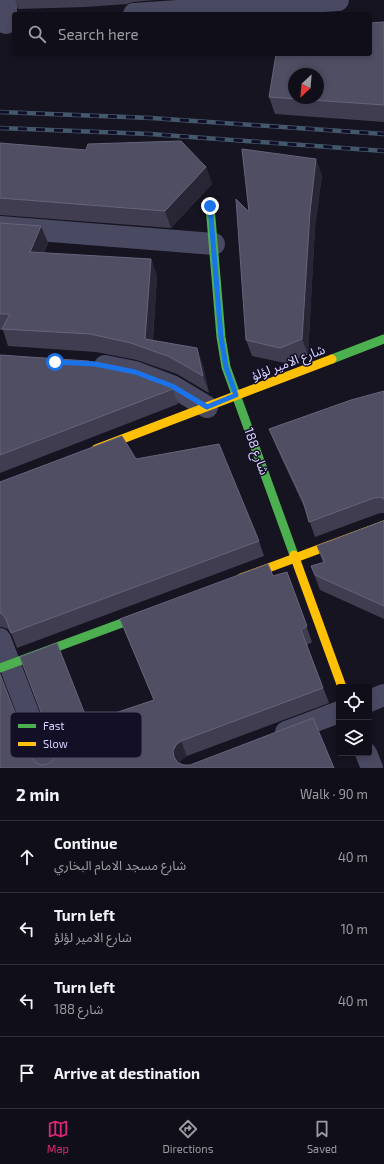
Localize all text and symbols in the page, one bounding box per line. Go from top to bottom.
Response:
search box [12,12,372,56]
icon: search [26,23,48,45]
text: Search here [58,25,139,43]
north arrow [288,68,324,104]
route end [201,197,219,215]
street label: شارع الامير لؤلؤ [249,341,328,386]
route start [46,353,64,371]
street label: شارع 188 [238,425,273,478]
map controls [336,684,372,756]
button: locate [336,684,372,720]
legend [10,712,142,758]
text: Fast [43,719,65,732]
button: layers [336,720,372,756]
text: Slow [43,737,68,750]
text: 2 min [16,784,59,804]
text: Walk · 90 m [300,786,368,802]
text: Continue [54,834,117,852]
icon: ahead [16,846,38,868]
text: 40 m [338,849,368,865]
text: شارع مسجد الامام البخاري [54,857,186,873]
text: Turn left [54,906,115,924]
icon: left [16,918,38,940]
text: 10 m [341,921,368,937]
text: شارع الامير لؤلؤ [54,929,132,945]
text: Turn left [54,978,115,996]
icon: left [16,990,38,1012]
text: 40 m [338,993,368,1009]
text: شارع 188 [54,1001,103,1017]
icon: arrive [16,1062,38,1084]
text: Arrive at destination [54,1064,200,1082]
tab: Map [47,1118,69,1155]
tab: Directions [163,1118,213,1155]
tab: Saved [307,1118,337,1155]

